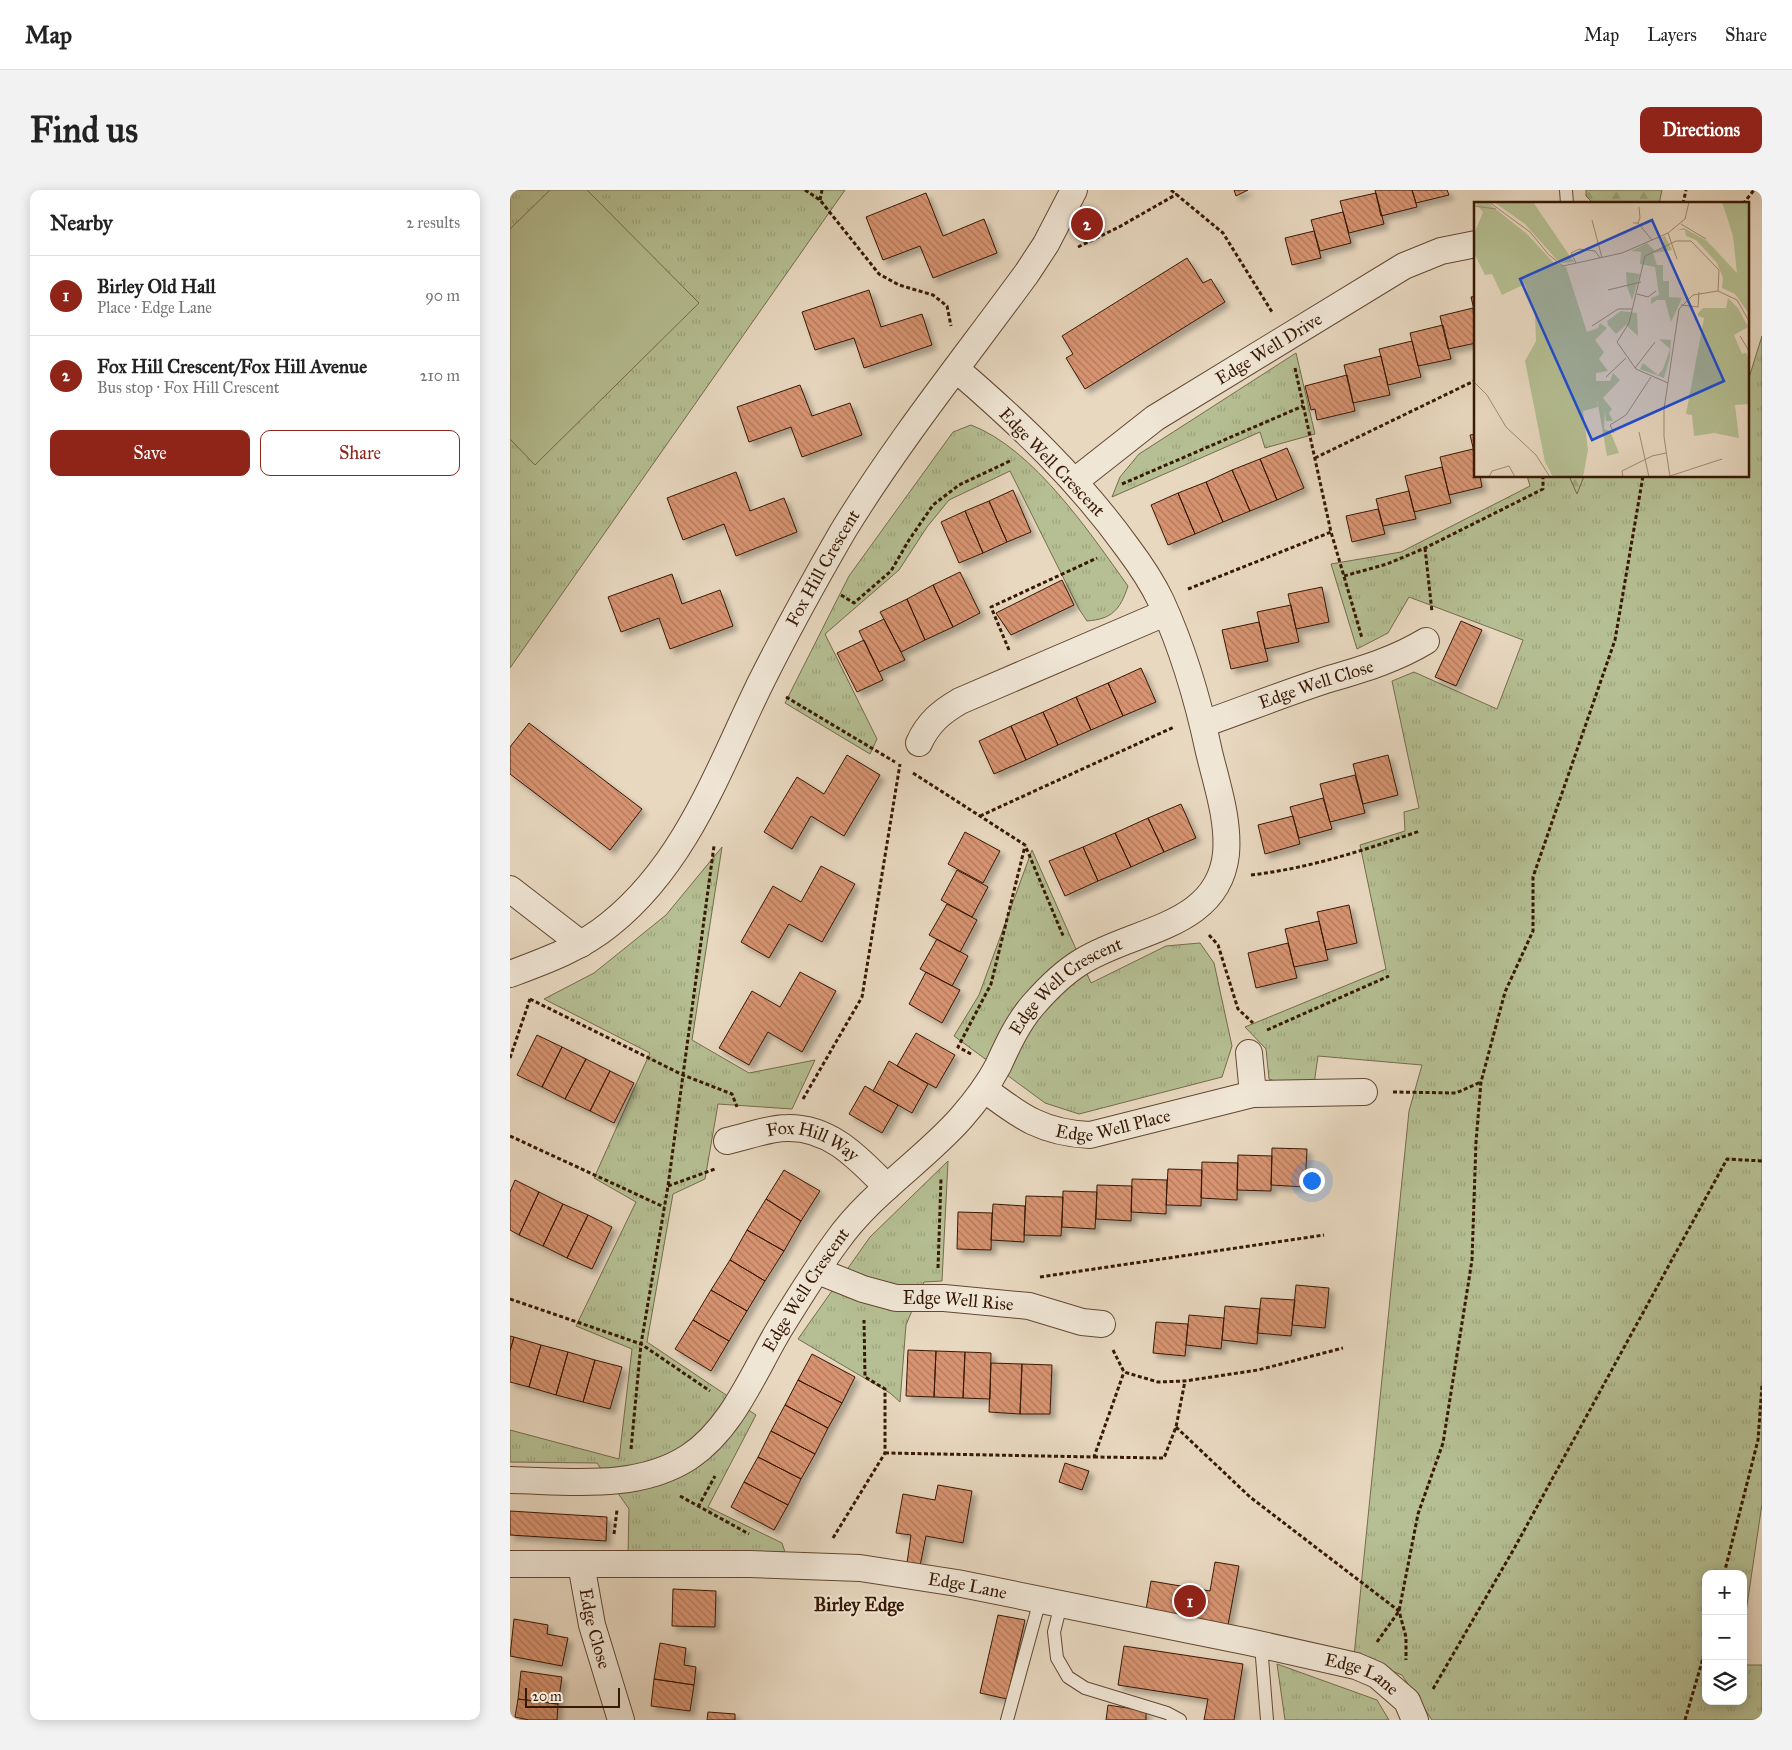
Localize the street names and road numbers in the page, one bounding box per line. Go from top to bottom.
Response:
street label: Edge Well Drive [1211,308,1326,389]
street label: Edge Well Crescent [994,403,1110,522]
street label: Fox Hill Crescent [781,505,865,630]
street label: Edge Well Close [1256,655,1377,714]
street label: Edge Well Crescent [1004,932,1126,1039]
street label: Edge Well Place [1053,1104,1173,1147]
street label: Fox Hill Way [764,1117,864,1166]
street label: Edge Well Crescent [758,1223,854,1356]
street label: Edge Well Rise [903,1287,1015,1315]
street label: Edge Lane [926,1568,1009,1604]
street label: Edge Close [575,1587,616,1671]
street label: Edge Lane [1323,1648,1403,1700]

